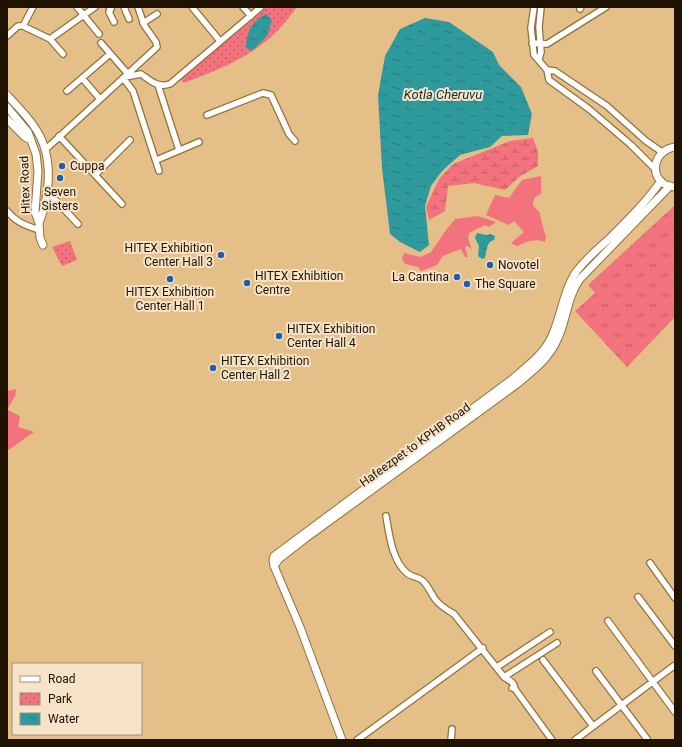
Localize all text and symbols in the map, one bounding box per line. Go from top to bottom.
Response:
water label: Kotla Cheruvu [404,87,482,102]
street label: Hitex Road [17,156,33,214]
place label: Cuppa [70,159,104,173]
marker: Cuppa [57,161,67,171]
marker: Seven Sisters [55,173,65,183]
place label: Seven Sisters [42,185,78,213]
place label: HITEX Exhibition Center Hall 3 [125,241,213,269]
marker: HITEX Exhibition Center Hall 3 [216,250,226,260]
place label: Novotel [498,258,539,272]
marker: Novotel [485,260,495,270]
place label: HITEX Exhibition Centre [255,269,343,297]
place label: La Cantina [392,270,449,284]
marker: La Cantina [452,272,462,282]
marker: HITEX Exhibition Center Hall 1 [165,274,175,284]
place label: The Square [475,277,536,291]
marker: HITEX Exhibition Centre [242,278,252,288]
marker: The Square [462,279,472,289]
place label: HITEX Exhibition Center Hall 1 [126,285,214,313]
place label: HITEX Exhibition Center Hall 4 [287,322,375,350]
marker: HITEX Exhibition Center Hall 4 [274,331,284,341]
place label: HITEX Exhibition Center Hall 2 [221,354,309,382]
marker: HITEX Exhibition Center Hall 2 [208,363,218,373]
street label: Hafeezpet to KPHB Road [357,400,473,490]
legend [12,663,142,735]
text: Road [48,672,76,686]
text: Park [48,692,73,706]
text: Water [48,712,79,726]

